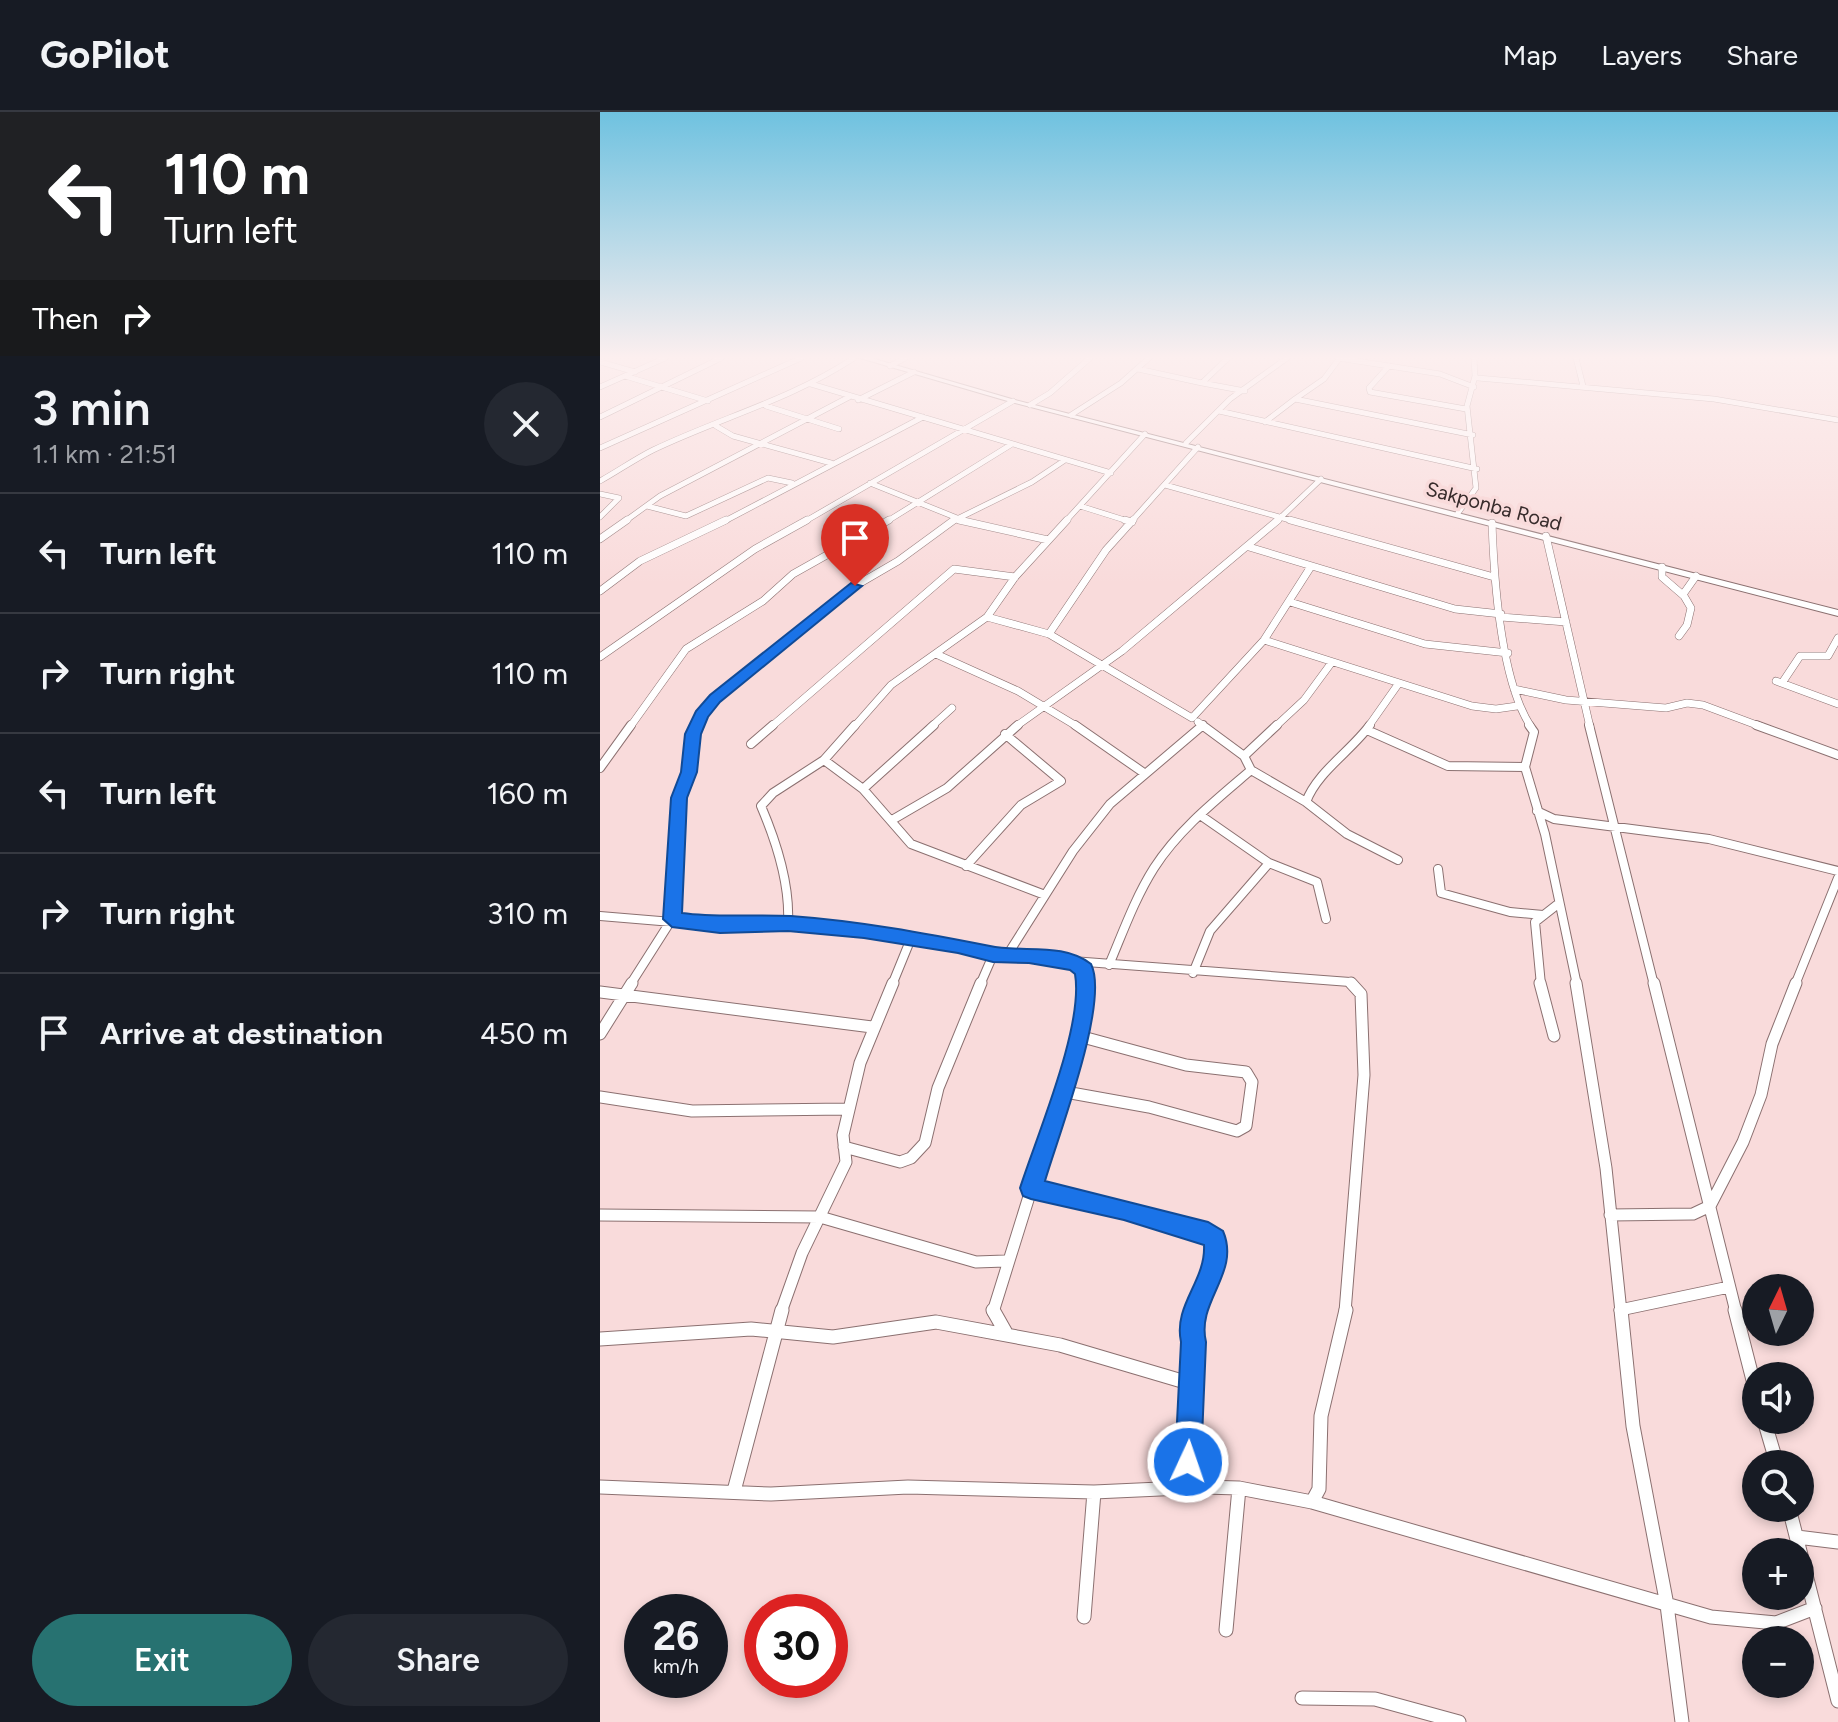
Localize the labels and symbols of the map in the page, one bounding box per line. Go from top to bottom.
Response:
street label: Sakponba Road [1423,476,1565,536]
pin [821,504,889,586]
north arrow [1742,1274,1814,1346]
position arrow [1146,1420,1230,1504]
speed limit sign: 30 [744,1594,848,1698]

